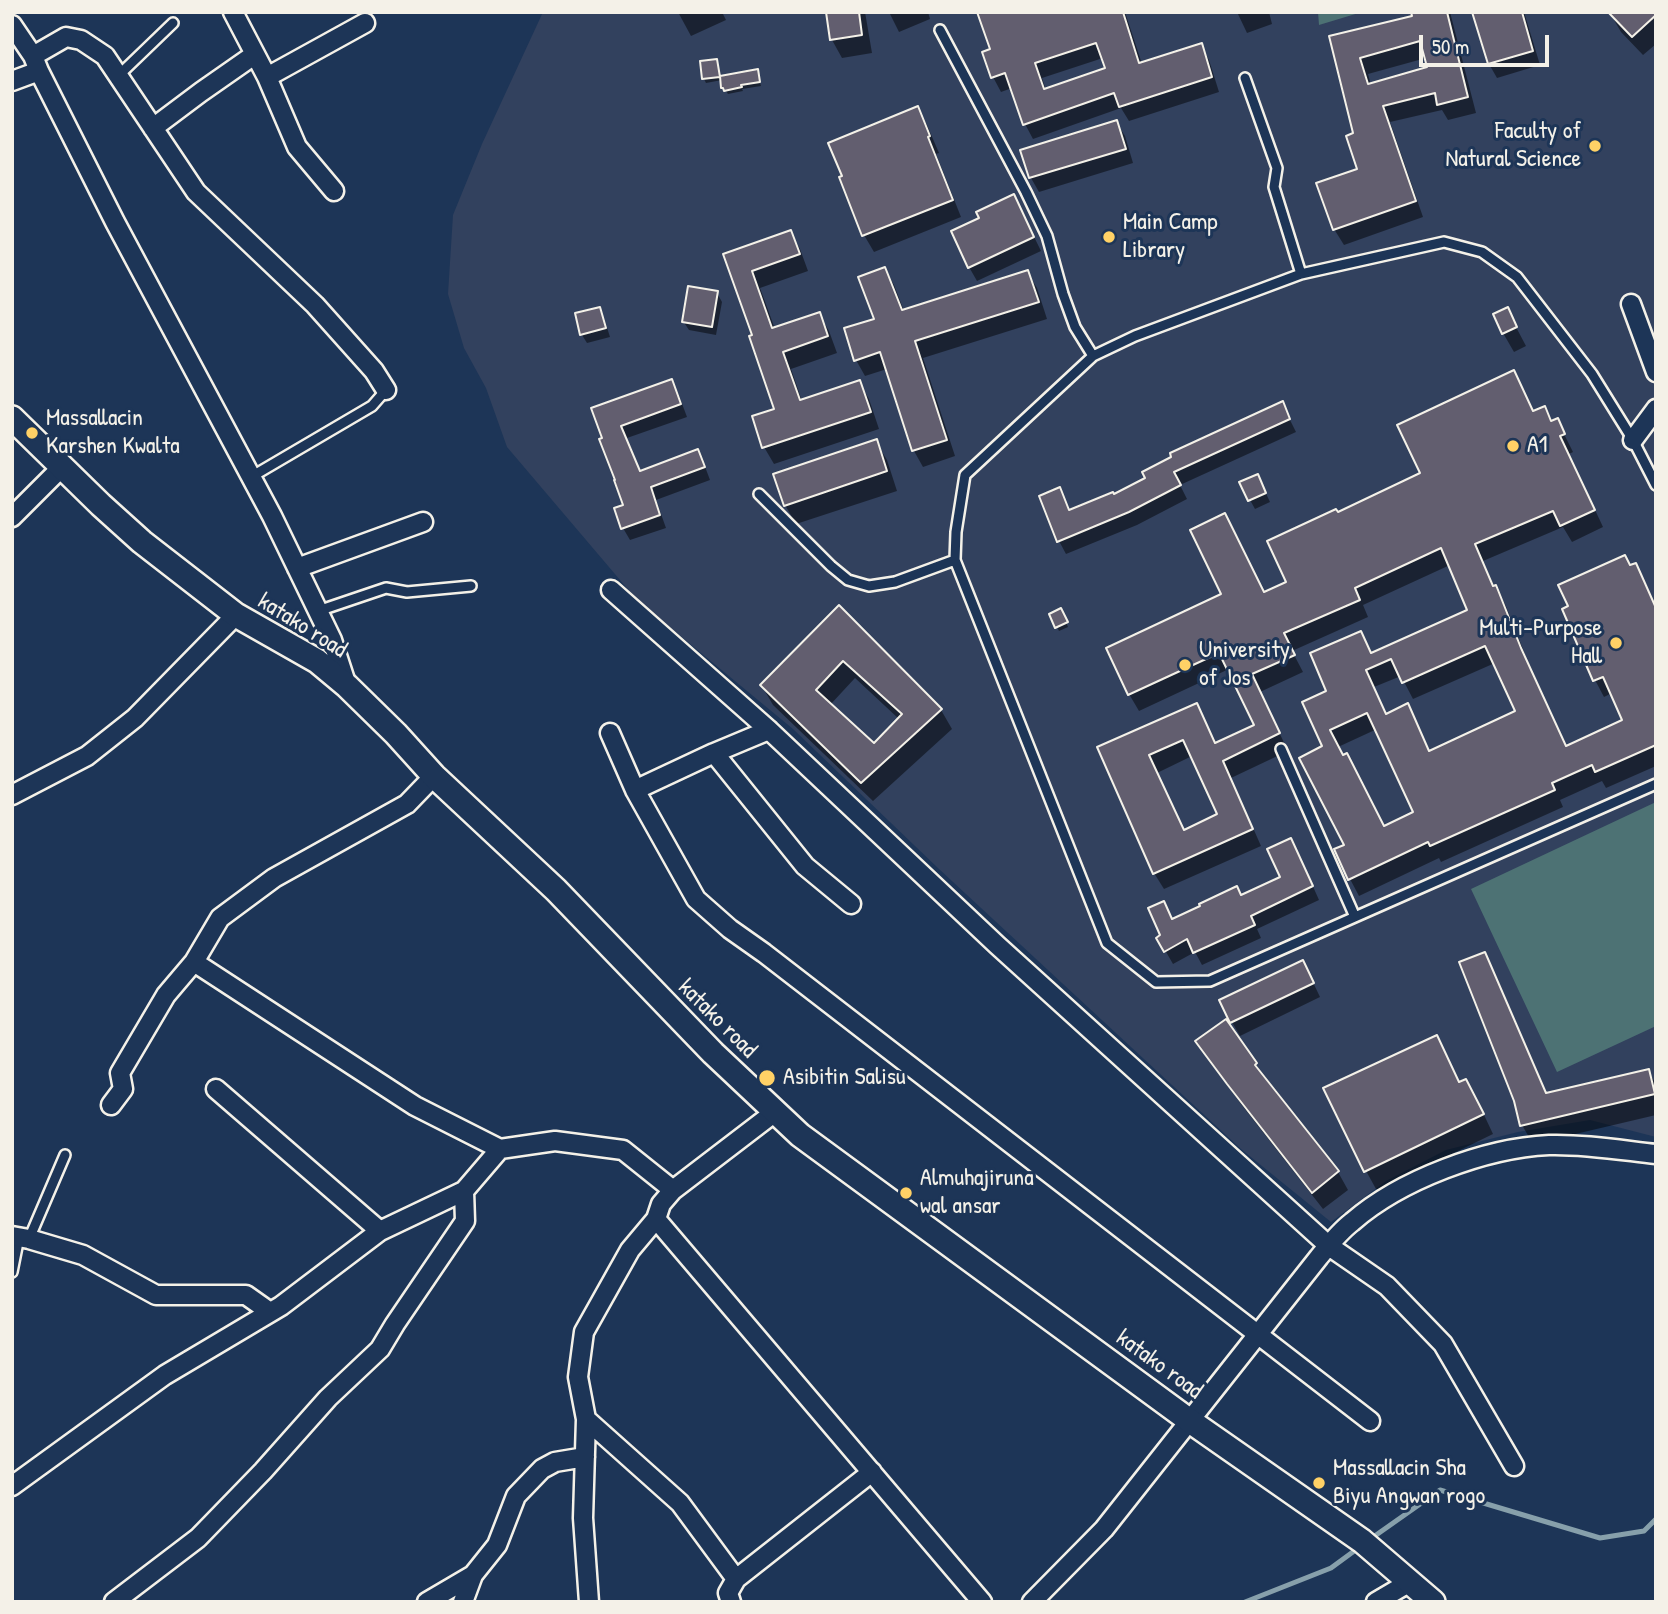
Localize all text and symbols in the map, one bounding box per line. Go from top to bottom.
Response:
scale bar [1423,21,1552,65]
text: 50 m [1432,32,1469,61]
place label: Faculty of Natural Science [1445,118,1581,174]
marker: Faculty of Natural Science [1587,138,1603,154]
place label: Main Camp Library [1123,209,1218,265]
marker: Main Camp Library [1101,229,1117,245]
place label: Massallacin Karshen Kwalta [46,405,180,461]
marker: Massallacin Karshen Kwalta [24,425,40,441]
place label: A1 [1527,432,1547,460]
marker: A1 [1505,438,1521,454]
street label: katako road [252,587,352,665]
place label: Multi-Purpose Hall [1479,615,1602,671]
marker: Multi-Purpose Hall [1608,635,1624,651]
place label: University of Jos [1199,637,1290,693]
marker: University of Jos [1177,657,1193,673]
street label: katako road [672,974,762,1064]
place label: Asibitin Salisu [783,1064,906,1092]
marker: Asibitin Salisu [757,1068,777,1088]
place label: Almuhajiruna wal ansar [920,1165,1034,1221]
marker: Almuhajiruna wal ansar [898,1185,914,1201]
street label: katako road [1110,1324,1208,1406]
place label: Massallacin Sha Biyu Angwan rogo [1333,1455,1485,1511]
marker: Massallacin Sha Biyu Angwan rogo [1311,1475,1327,1491]

